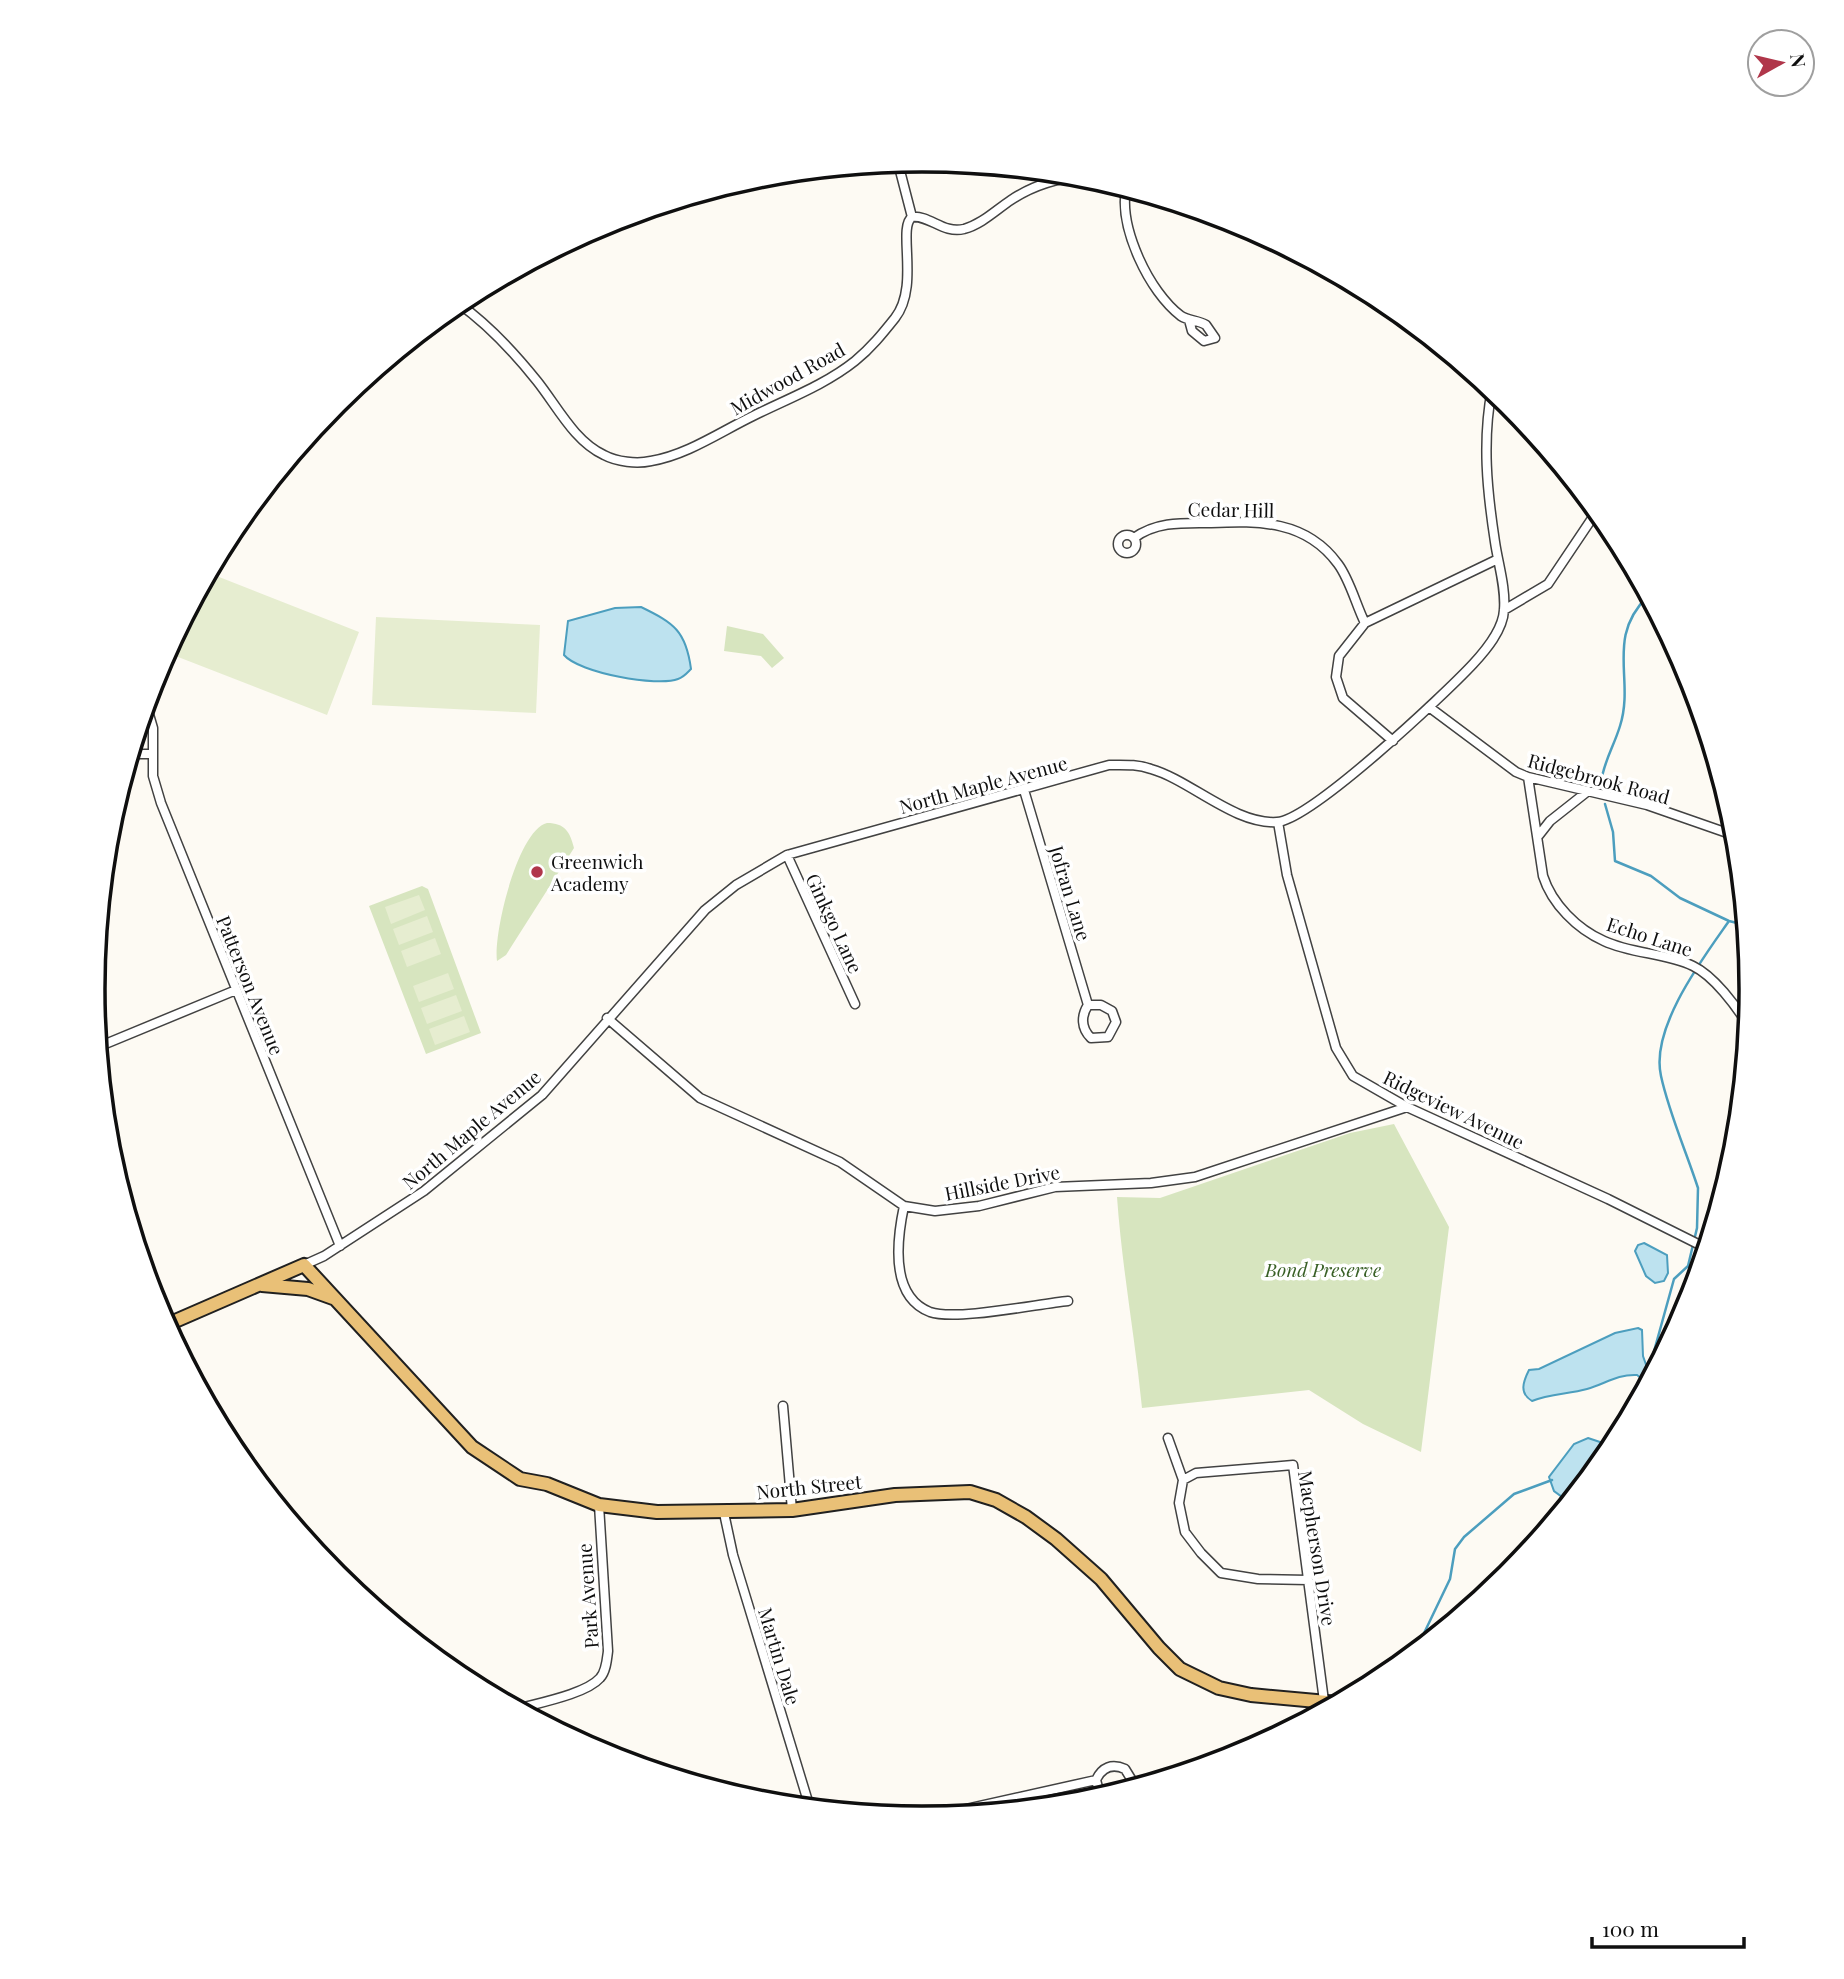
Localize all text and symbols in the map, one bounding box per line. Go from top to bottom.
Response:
north arrow [1746,28,1816,98]
text: N [1785,52,1813,69]
street label: Midwood Road [725,336,849,420]
street label: Cedar Hill [1187,495,1275,523]
street label: Ridgebrook Road [1525,747,1673,809]
street label: North Maple Avenue [896,749,1070,819]
street label: Jofran Lane [1044,841,1098,944]
place label: Greenwich Academy [550,848,643,896]
marker: Greenwich Academy [529,864,545,880]
street label: Ginkgo Lane [801,869,869,977]
street label: Echo Lane [1604,910,1696,962]
street label: Patterson Avenue [211,911,291,1059]
street label: North Maple Avenue [396,1063,546,1195]
street label: Ridgeview Avenue [1379,1064,1529,1154]
street label: Hillside Drive [942,1158,1062,1206]
park label: Bond Preserve [1264,1256,1381,1282]
street label: North Street [755,1468,863,1504]
street label: Macpherson Drive [1293,1468,1343,1628]
street label: Park Avenue [570,1542,604,1650]
street label: Martin Dale [753,1604,807,1708]
scale bar [1592,1906,1744,1950]
text: 100 m [1602,1914,1659,1942]

